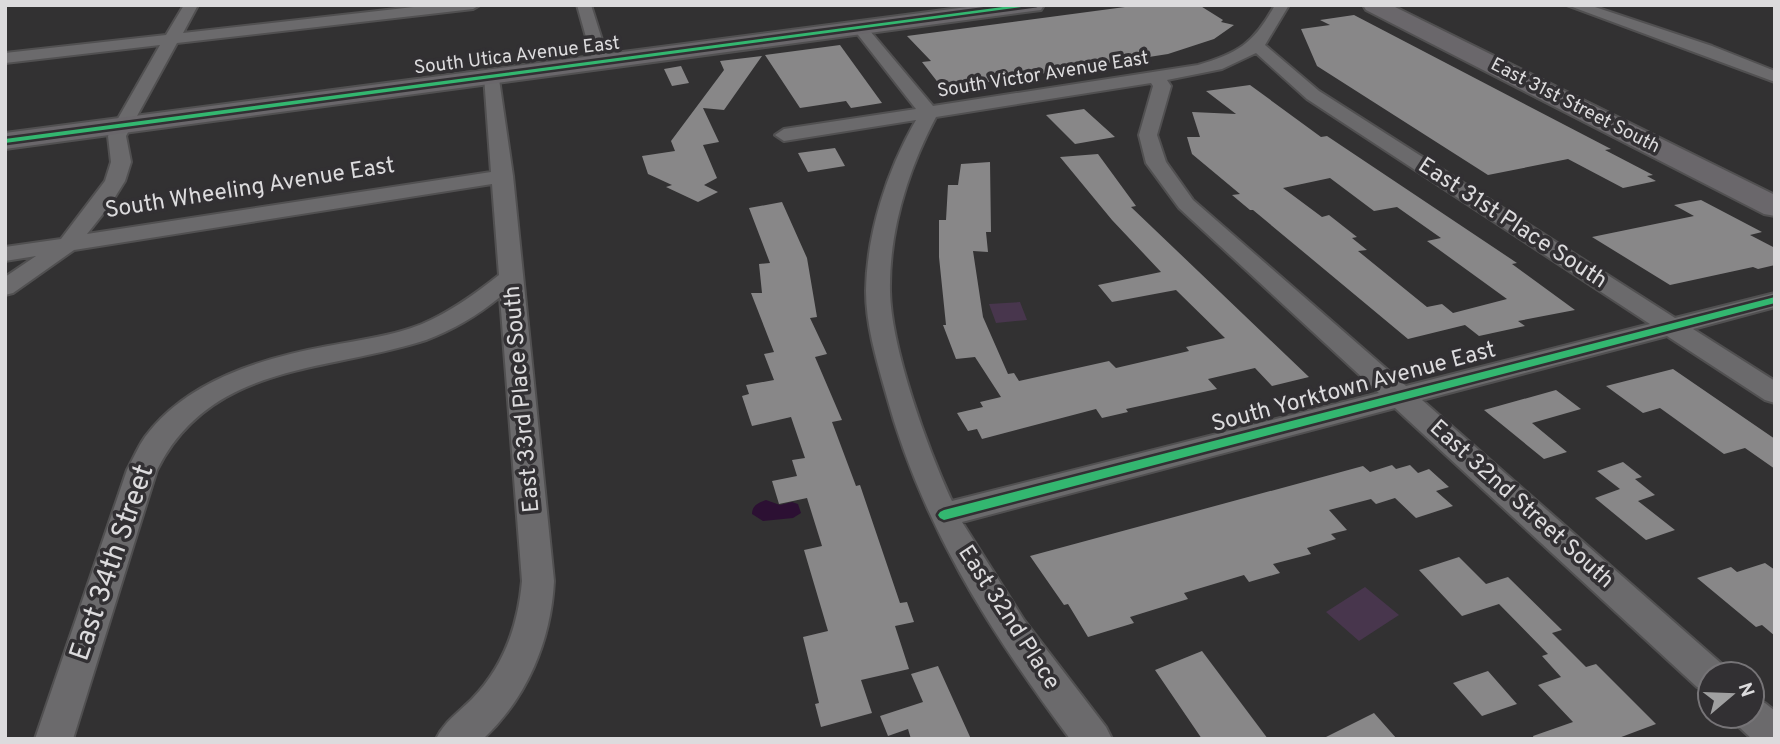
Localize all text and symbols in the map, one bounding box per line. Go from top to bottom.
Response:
street label: South Utica Avenue East [413,31,621,81]
street label: South Victor Avenue East [936,46,1150,104]
street label: East 31st Street South [1486,53,1664,159]
street label: South Wheeling Avenue East [103,152,397,226]
street label: East 31st Place South [1412,152,1612,296]
street label: East 33rd Place South [499,284,547,514]
street label: South Yorktown Avenue East [1209,336,1499,440]
street label: East 32nd Street South [1423,414,1619,596]
street label: East 34th Street [63,460,163,666]
street label: East 32nd Place [950,540,1066,696]
north arrow [1696,660,1766,730]
text: N [1732,680,1759,700]

